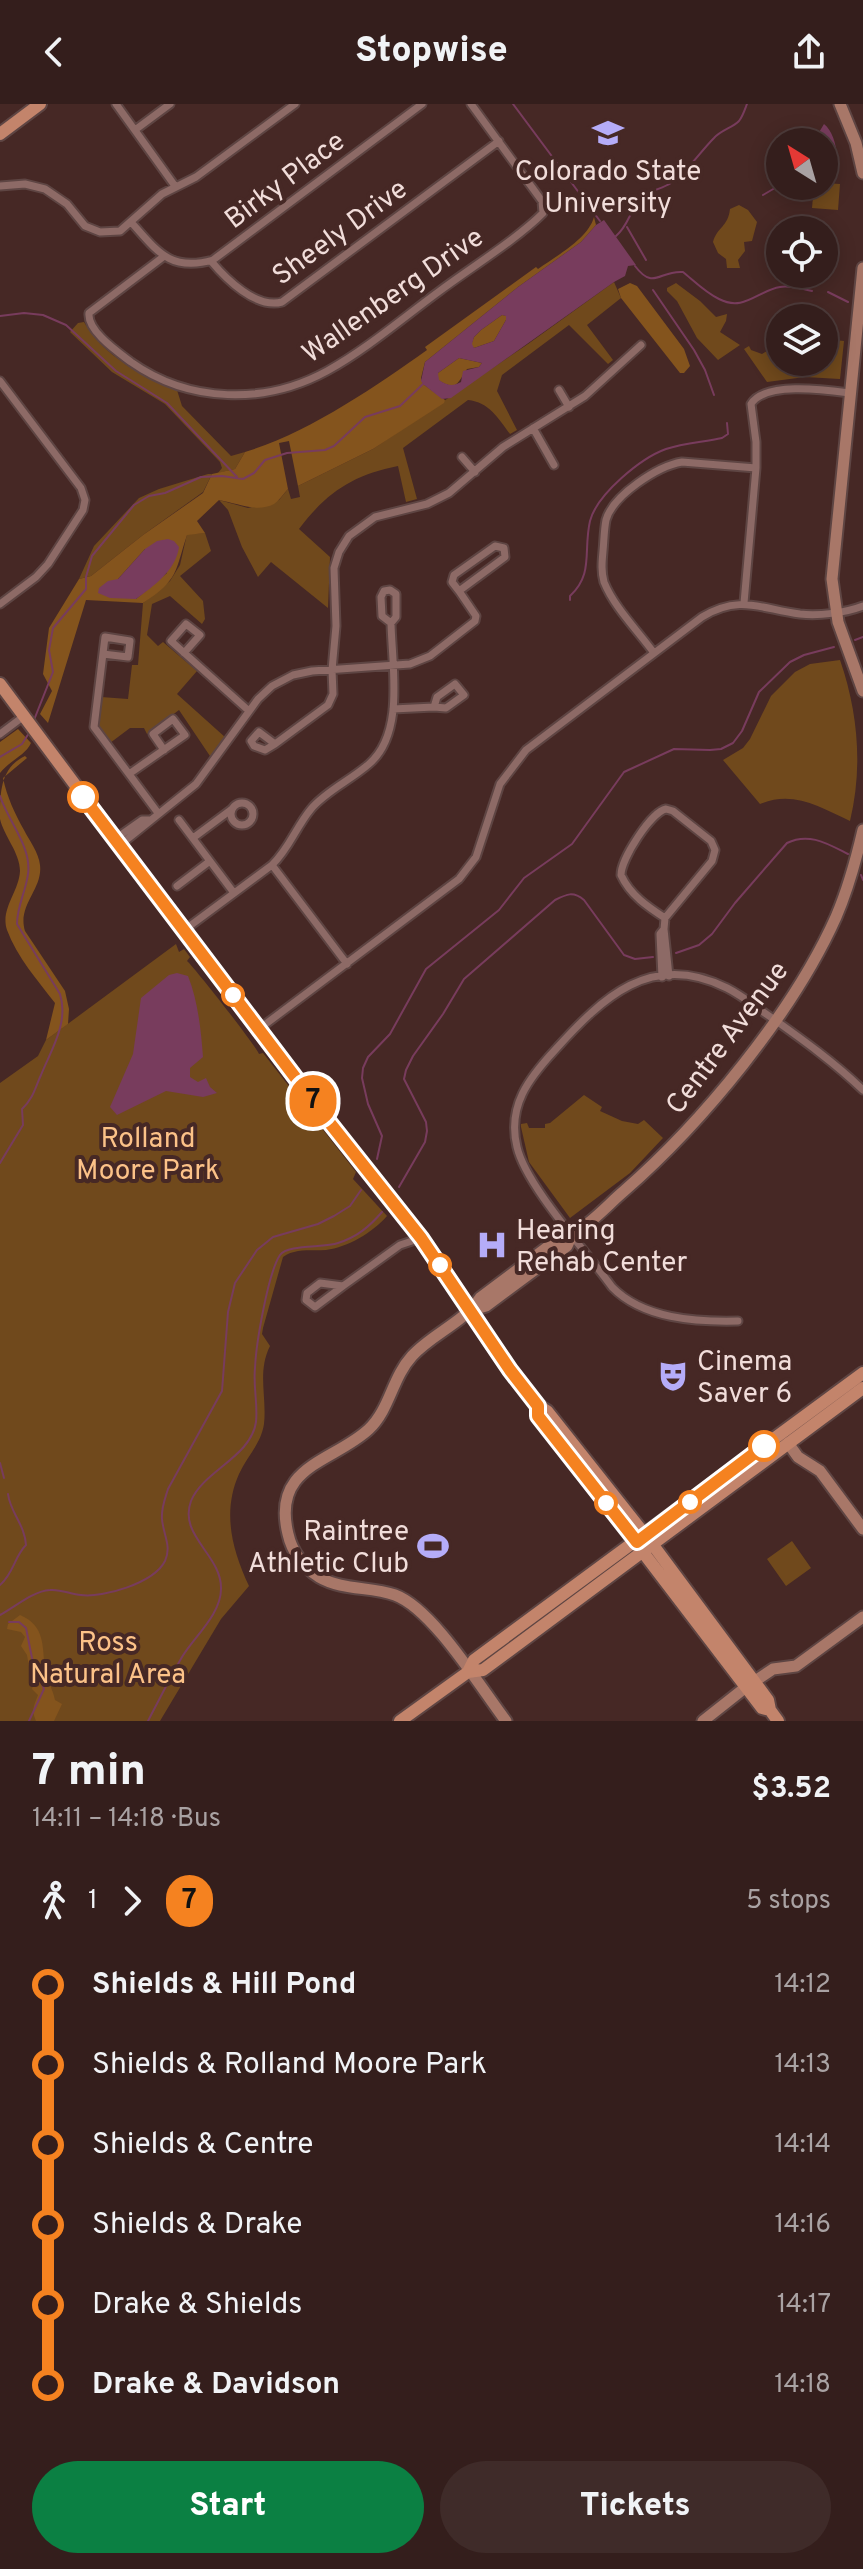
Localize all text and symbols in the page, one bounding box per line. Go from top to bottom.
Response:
text: Stopwise [355,29,508,75]
icon: back [32,30,76,74]
icon: share [787,30,831,74]
school or university icon: Colorado State University [591,116,625,150]
street label: Birky Place [218,124,353,238]
north arrow [766,128,838,200]
map controls [766,128,838,376]
place label: Colorado State University [515,155,701,223]
street label: Sheely Drive [266,172,416,295]
button: locate [766,216,838,288]
street label: Wallenberg Drive [296,220,492,372]
button: layers [766,304,838,376]
unlabelled marker [68,782,98,812]
street label: Centre Avenue [659,955,798,1123]
unlabelled marker [222,984,244,1006]
line badge: 7 [287,1075,339,1127]
text: 7 [305,1083,321,1119]
park label: Rolland Moore Park [76,1122,220,1190]
place label: Hearing Rehab Center [516,1214,688,1282]
hospital icon: Hearing Rehab Center [475,1228,509,1262]
unlabelled marker [429,1254,451,1276]
place label: Cinema Saver 6 [697,1345,792,1413]
theatre icon: Cinema Saver 6 [656,1359,690,1393]
unlabelled marker [749,1431,779,1461]
unlabelled marker [679,1491,701,1513]
unlabelled marker [595,1492,617,1514]
place label: Raintree Athletic Club [248,1515,409,1583]
sports icon: Raintree Athletic Club [416,1529,450,1563]
park label: Ross Natural Area [30,1626,186,1694]
text: 7 min [32,1745,146,1801]
text: $3.52 [752,1771,831,1808]
text: 14:11 – 14:18 · Bus [32,1803,221,1836]
icon: walk [32,1879,76,1923]
icon: forward [110,1879,154,1923]
text: 7 [182,1883,197,1919]
text: 1 [88,1885,98,1918]
text: 5 stops [746,1885,831,1918]
text: Shields & Hill Pond [92,1967,356,2004]
text: 14:12 [774,1969,831,2002]
text: Shields & Rolland Moore Park [92,2047,487,2084]
text: 14:13 [774,2049,831,2082]
text: Shields & Centre [92,2127,313,2164]
text: 14:14 [775,2129,831,2162]
text: Shields & Drake [92,2207,302,2244]
text: 14:16 [775,2209,831,2242]
text: Drake & Shields [92,2287,302,2324]
text: 14:17 [777,2289,831,2322]
text: Drake & Davidson [92,2367,340,2404]
text: 14:18 [774,2369,831,2402]
button: Start [32,2461,424,2553]
button: Tickets [440,2461,831,2553]

